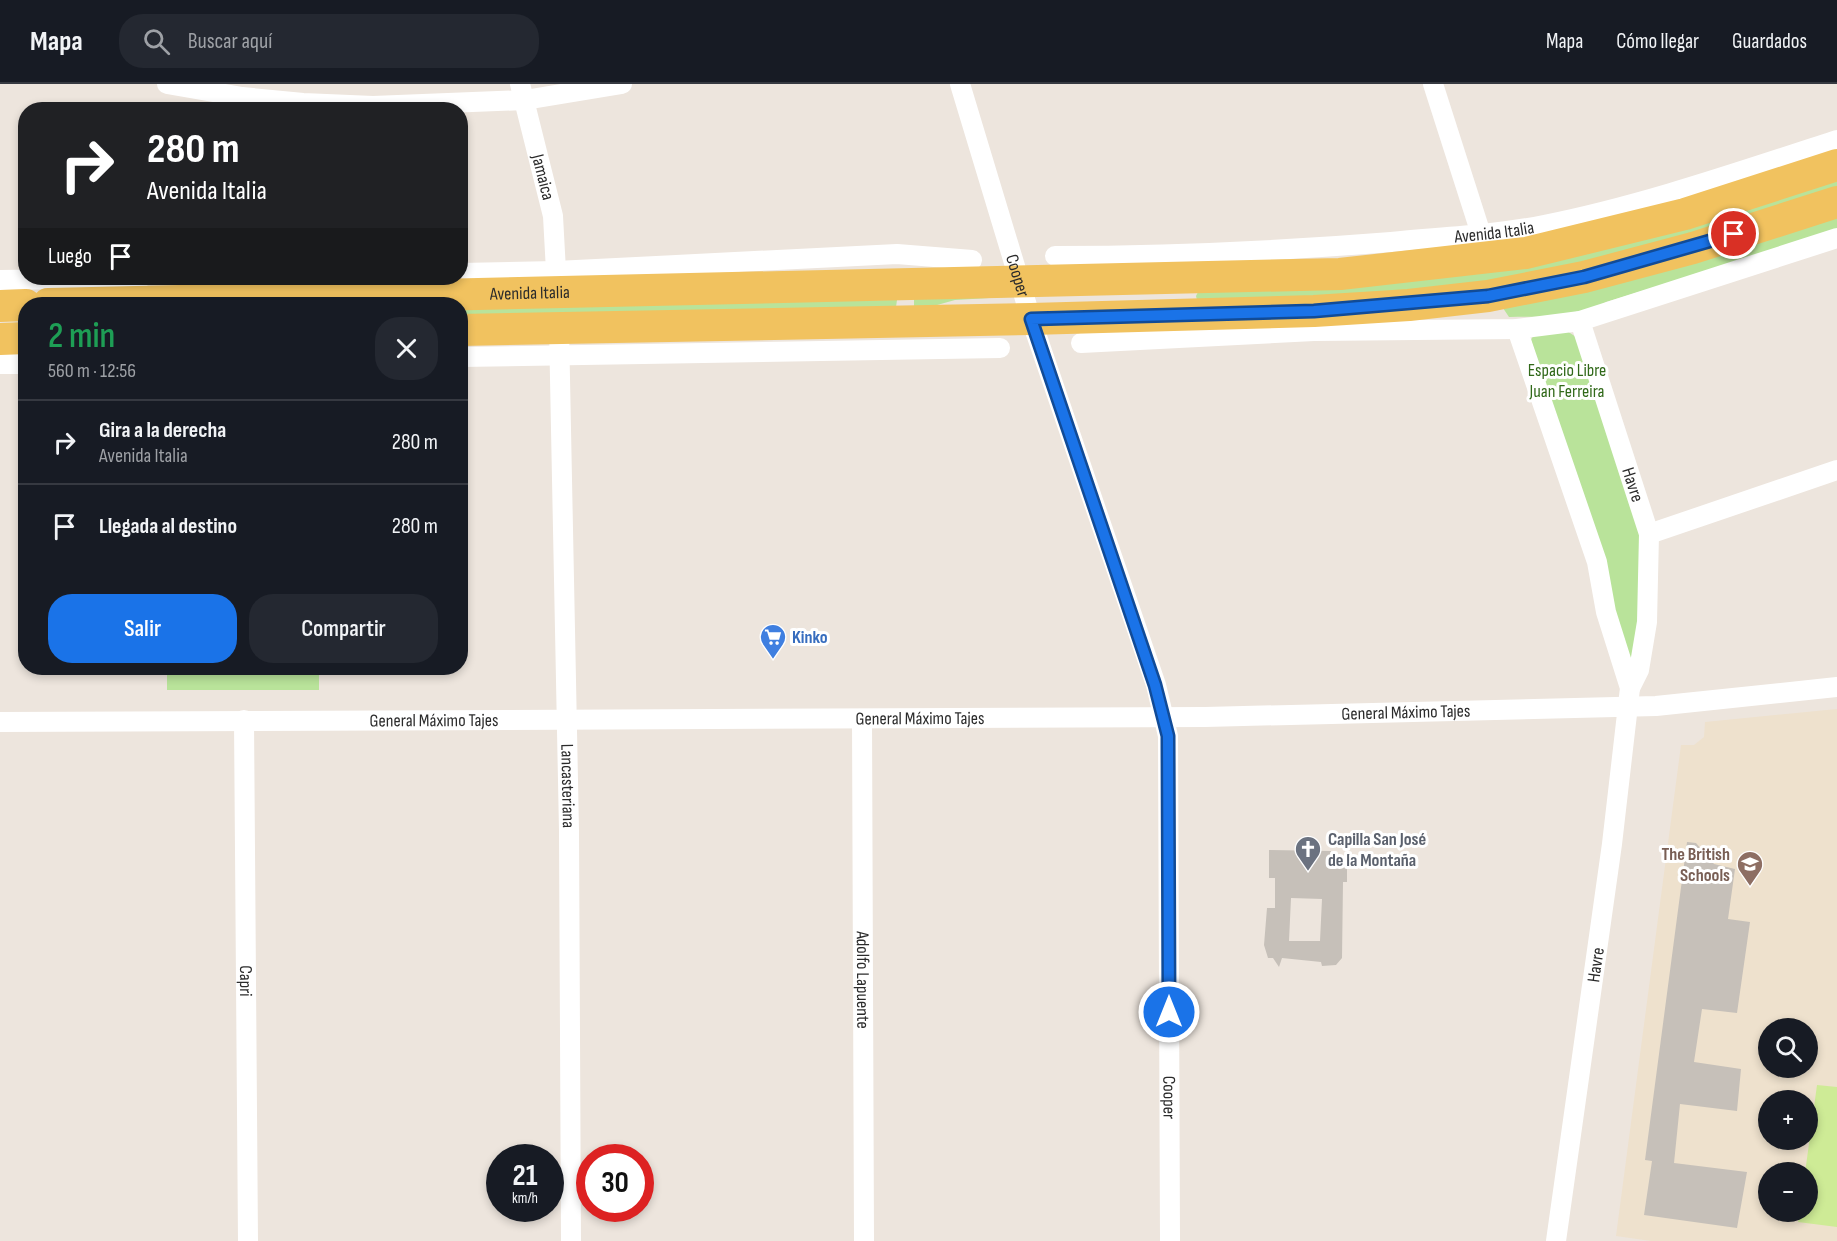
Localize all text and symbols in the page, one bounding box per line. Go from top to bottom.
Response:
search box [119,14,539,68]
text: Mapa [30,25,83,58]
icon: search [140,25,173,58]
text: Buscar aquí [188,28,272,55]
text: Mapa [1546,29,1583,54]
text: Cómo llegar [1616,29,1699,54]
text: Guardados [1732,29,1807,54]
text: 280 m [147,124,240,175]
icon: right [48,126,126,204]
street label: Jamaica [527,151,559,202]
text: Avenida Italia [147,175,267,207]
pin [1708,208,1759,259]
street label: Avenida Italia [1452,217,1536,247]
icon: arrive [1717,217,1750,250]
icon: arrive [104,240,137,273]
text: Luego [48,243,92,270]
street label: Cooper [1002,252,1034,299]
street label: Avenida Italia [489,281,570,304]
text: 2 min [48,315,115,358]
button: close [375,317,438,380]
text: 560 m · 12:56 [48,359,136,383]
park label: Espacio Libre Juan Ferreira [1528,360,1606,402]
text: Gira a la derecha [99,417,226,444]
icon: right [48,426,81,459]
text: 280 m [392,429,438,456]
text: Avenida Italia [99,444,188,468]
street label: Havre [1618,465,1648,505]
icon: arrive [48,510,81,543]
text: Llegada al destino [99,513,237,540]
text: 280 m [392,513,438,540]
button: Salir [48,594,237,663]
button: Compartir [249,594,438,663]
supermarket icon: Kinko [758,622,788,660]
place label: Kinko [792,627,828,648]
street label: General Máximo Tajes [1341,700,1471,724]
street label: General Máximo Tajes [855,707,985,729]
street label: General Máximo Tajes [369,709,499,731]
street label: Lancasteriana [557,743,579,828]
place label: Capilla San José de la Montaña [1328,829,1426,871]
church icon: Capilla San José de la Montaña [1293,834,1323,872]
place label: The British Schools [1661,844,1730,886]
school or university icon: The British Schools [1735,849,1765,887]
street label: Adolfo Lapuente [852,930,874,1029]
street label: Havre [1583,946,1609,984]
street label: Capri [235,965,257,997]
position arrow [1137,980,1201,1044]
map controls [1758,1018,1818,1222]
button: search [1758,1018,1818,1078]
street label: Cooper [1159,1076,1180,1119]
button: + [1758,1090,1818,1150]
speed limit sign: 30 [576,1144,654,1222]
text: 21 [513,1158,537,1194]
button: − [1758,1162,1818,1222]
text: km/h [512,1189,538,1208]

